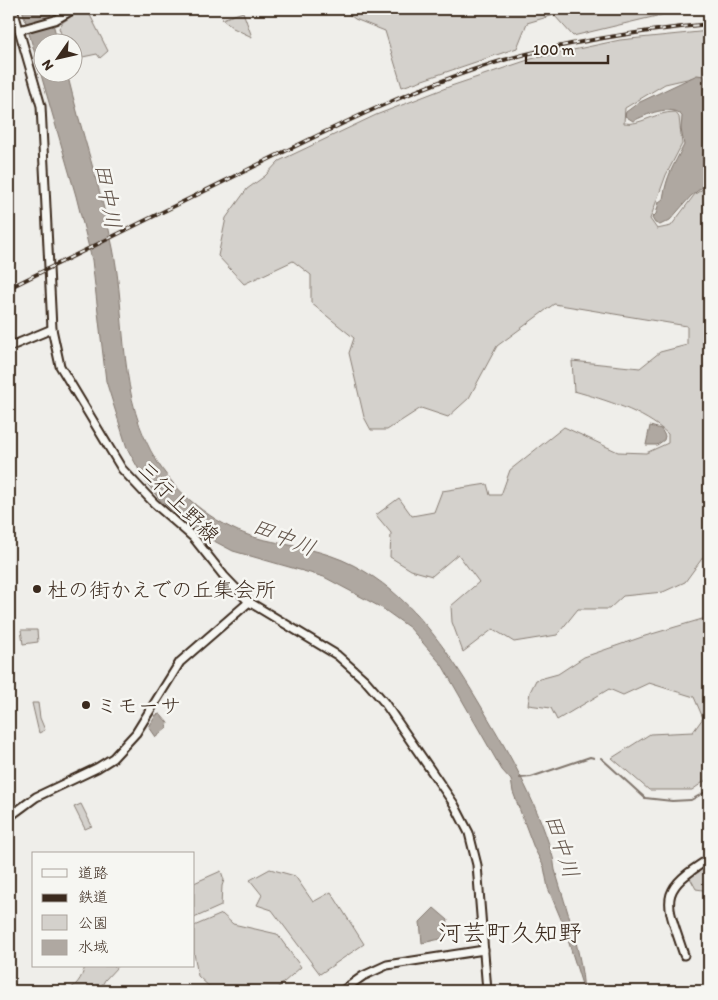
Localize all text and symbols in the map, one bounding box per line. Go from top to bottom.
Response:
north arrow [32,32,82,82]
scale bar [526,32,608,64]
text: 100 m [533,41,575,59]
text: N [38,56,57,74]
water label: 田中川 [89,161,127,231]
street label: 三行上野線 [133,456,225,548]
water label: 田中川 [248,512,320,562]
place label: 杜の街かえでの丘集会所 [47,577,276,602]
marker: 杜の街かえでの丘集会所 [31,583,43,595]
place label: ミモーサ [96,693,181,718]
marker: ミモーサ [80,699,92,711]
water label: 田中川 [539,810,585,882]
legend [32,852,195,968]
text: 道路 [78,864,108,882]
text: 鉄道 [78,888,108,906]
text: 公園 [78,914,108,932]
district label: 河芸町久知野 [438,918,582,947]
text: 水域 [78,938,108,956]

